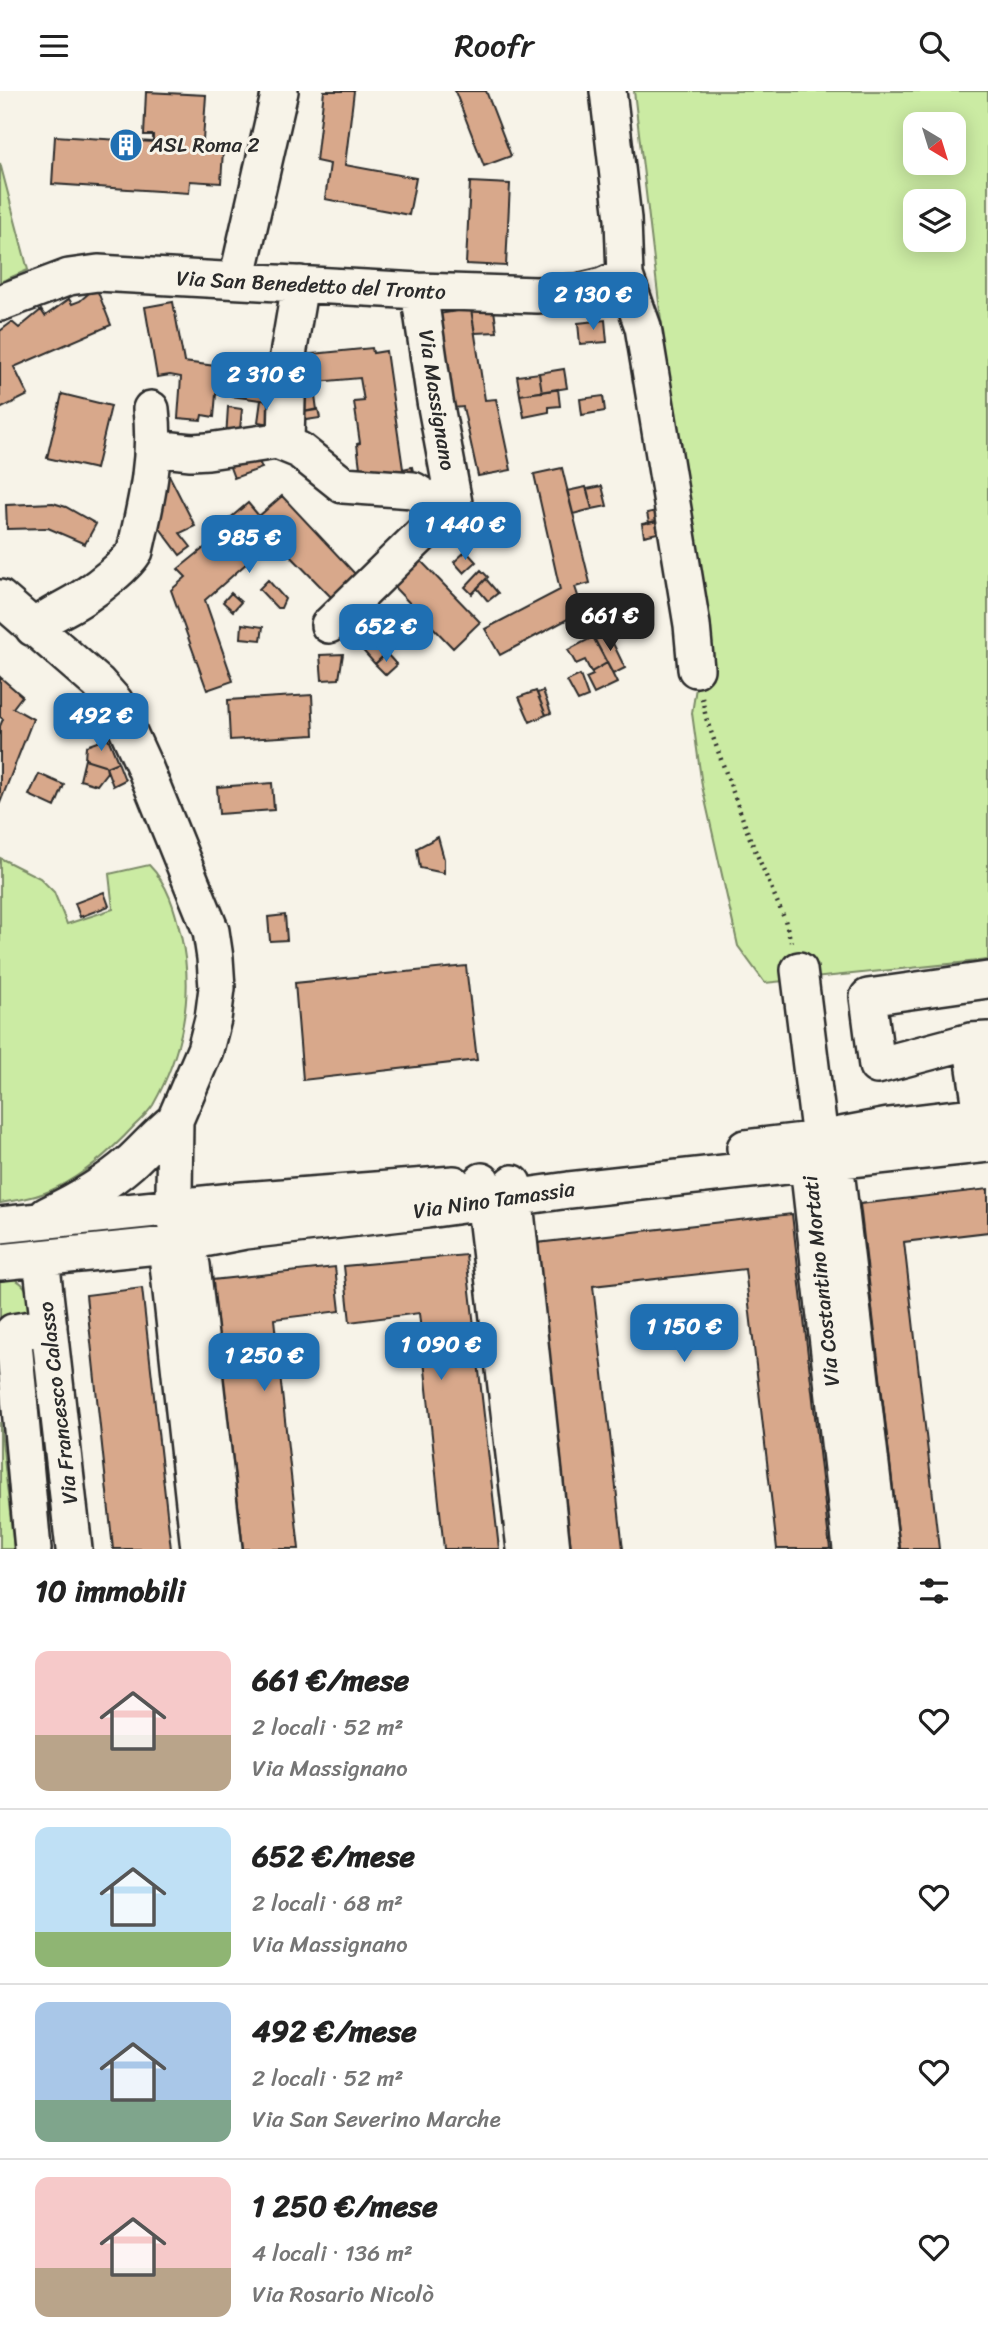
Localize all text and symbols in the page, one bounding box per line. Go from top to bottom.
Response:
text: Roofr [454,17,534,74]
icon: menu [35,27,73,65]
icon: search [915,27,953,65]
north arrow [903,112,966,175]
map controls [903,112,966,252]
building icon: ASL Roma 2 [107,126,145,164]
place label: ASL Roma 2 [149,126,260,164]
button: layers [903,189,966,252]
street label: Via San Benedetto del Tronto [175,259,447,311]
pin: 2 130 € [528,273,658,332]
text: 2 130 € [554,274,632,315]
street label: Via Massignano [407,327,467,473]
pin: 2 310 € [201,353,331,412]
text: 2 310 € [227,354,305,395]
pin: 1 440 € [400,503,530,562]
text: 1 440 € [425,504,505,545]
pin: 985 € [200,515,298,575]
text: 985 € [217,517,281,558]
pin: 661 € [561,594,659,653]
text: 661 € [581,595,639,636]
pin: 652 € [337,605,435,664]
text: 652 € [355,606,417,647]
pin: 492 € [52,693,150,753]
text: 492 € [69,695,133,736]
street label: Via Nino Tamassia [411,1170,578,1230]
street label: Via Costantino Mortati [791,1172,851,1388]
street label: Via Francesco Calasso [27,1299,89,1507]
pin: 1 150 € [619,1305,749,1364]
text: 1 150 € [646,1306,722,1347]
pin: 1 090 € [376,1323,506,1382]
text: 1 090 € [401,1324,481,1365]
pin: 1 250 € [199,1333,329,1393]
text: 1 250 € [225,1335,303,1376]
text: 10 immobili [35,1564,185,1618]
icon: filters [915,1572,953,1610]
text: 661 €/mese [252,1653,409,1707]
icon: home [91,1679,175,1763]
icon: heart [915,1702,953,1740]
text: 2 locali · 52 m² [252,1707,404,1748]
text: Via Massignano [252,1748,408,1789]
text: 652 €/mese [252,1829,415,1883]
icon: home [91,1855,175,1939]
icon: heart [915,1878,953,1916]
text: 2 locali · 68 m² [252,1883,403,1924]
text: Via Massignano [252,1924,408,1965]
text: 492 €/mese [252,2004,417,2058]
icon: home [91,2030,175,2114]
icon: heart [915,2053,953,2091]
text: 2 locali · 52 m² [252,2058,404,2099]
text: Via San Severino Marche [252,2099,501,2140]
text: 1 250 €/mese [252,2179,438,2233]
icon: home [91,2205,175,2289]
icon: heart [915,2228,953,2266]
text: 4 locali · 136 m² [252,2233,413,2274]
text: Via Rosario Nicolò [252,2274,434,2315]

